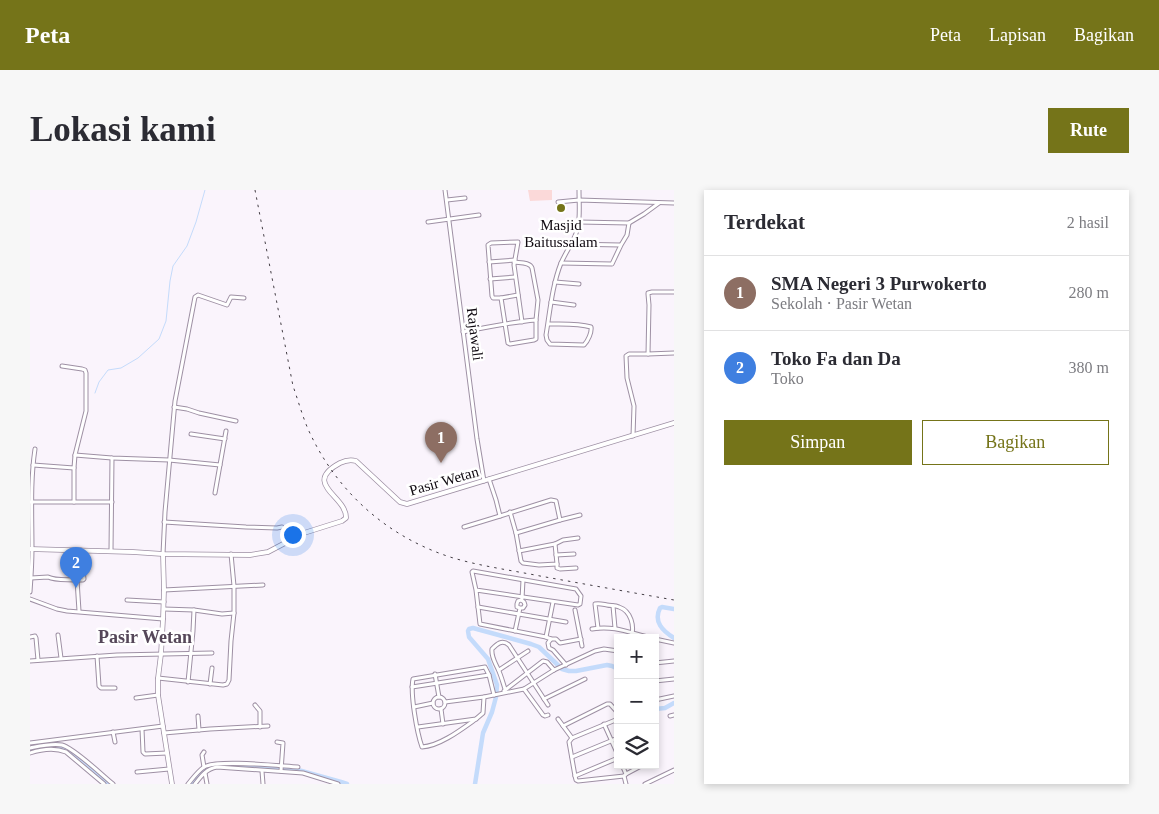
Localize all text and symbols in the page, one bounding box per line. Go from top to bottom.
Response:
text: Peta [25,22,70,48]
text: Peta [930,25,961,45]
text: Lapisan [989,25,1046,45]
text: Bagikan [1074,25,1134,45]
button: Rute [1048,108,1129,153]
text: Lokasi kami [30,110,216,149]
marker: Masjid Baitussalam [555,202,567,214]
text: Terdekat [724,210,805,234]
text: 2 hasil [1067,214,1109,231]
place label: Masjid Baitussalam [524,217,598,250]
text: SMA Negeri 3 Purwokerto [771,273,987,294]
text: 1 [736,284,744,301]
text: 280 m [1069,284,1109,301]
text: Sekolah · Pasir Wetan [771,295,912,312]
street label: Rajawali [464,307,486,361]
text: Toko Fa dan Da [771,348,901,369]
text: 2 [736,359,744,376]
text: 380 m [1069,359,1109,376]
text: Toko [771,370,804,387]
button: Simpan [724,420,912,465]
button: Bagikan [922,420,1109,465]
pin: 1 [425,422,457,463]
street label: Pasir Wetan [407,463,481,499]
your location [280,522,306,548]
pin: 2 [60,547,92,588]
district label: Pasir Wetan [98,627,192,647]
map controls [614,634,659,769]
button: + [614,634,659,679]
button: − [614,679,659,724]
button: layers [614,724,659,769]

